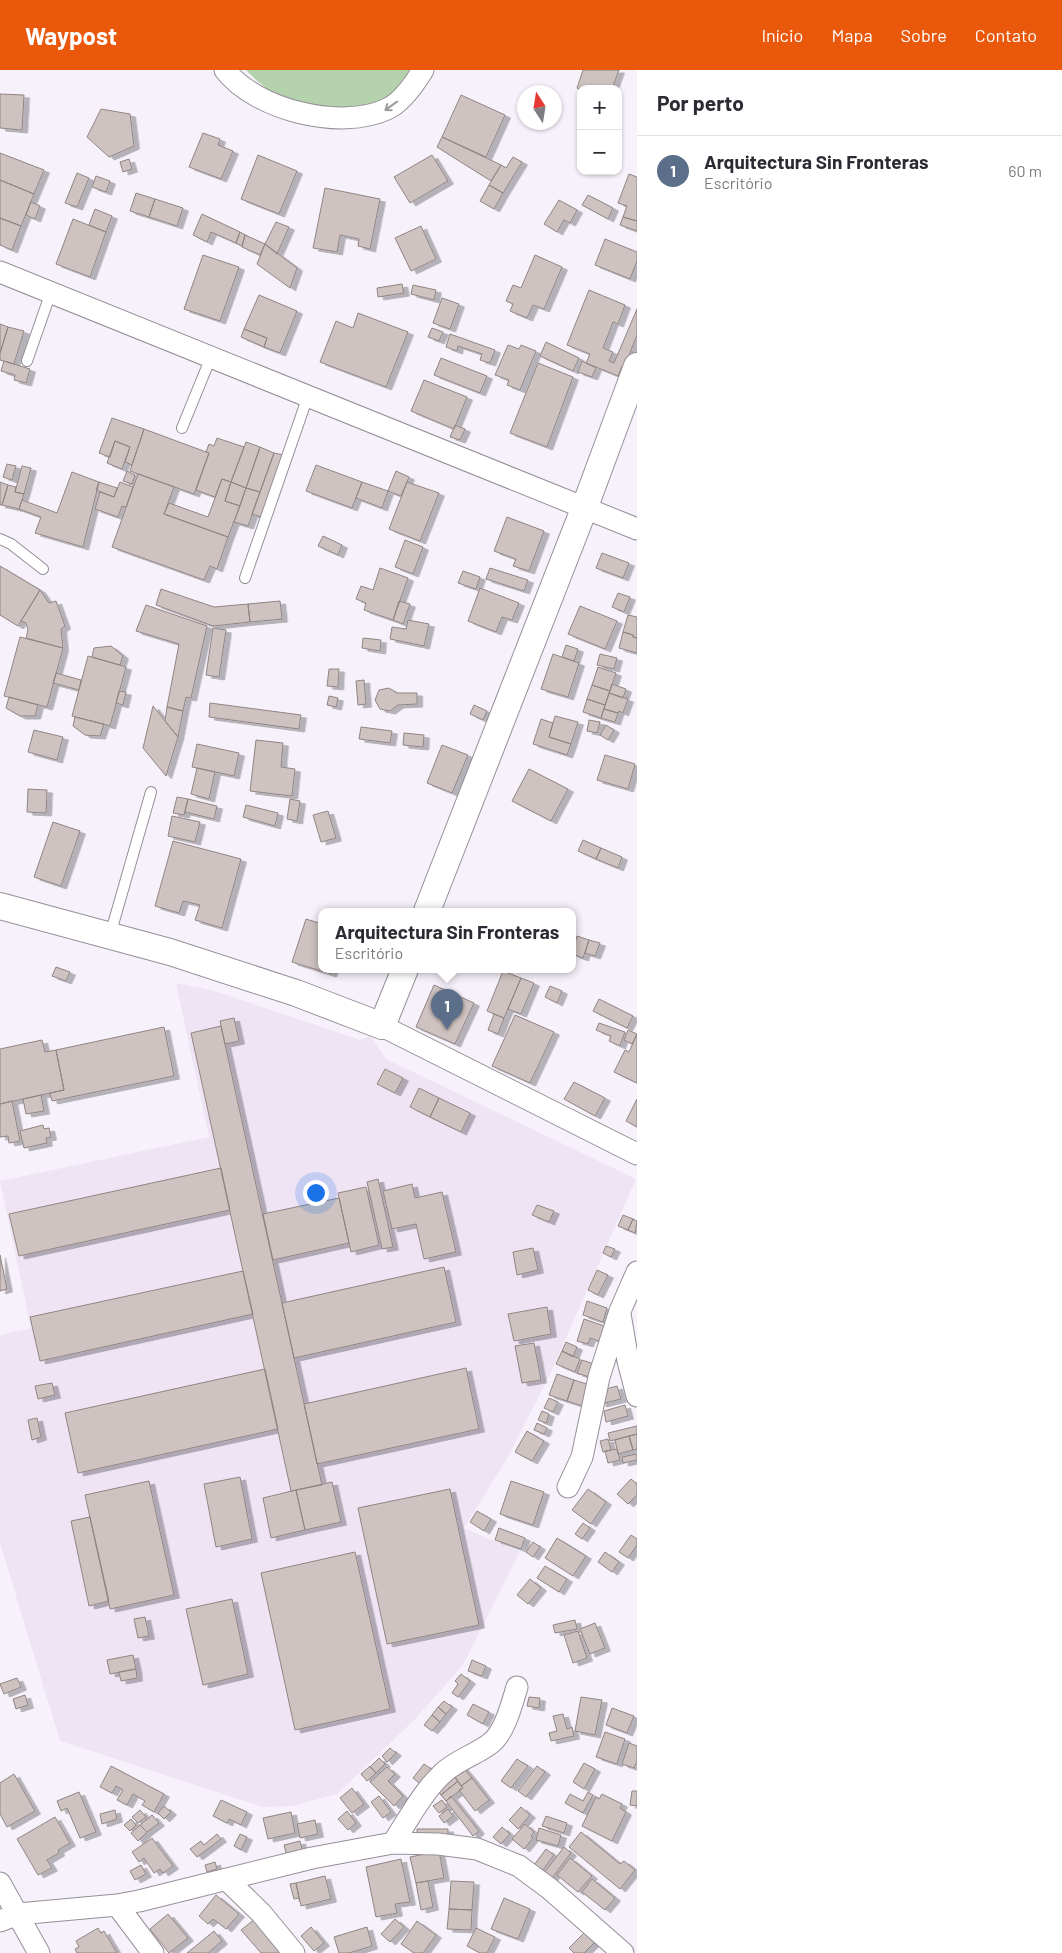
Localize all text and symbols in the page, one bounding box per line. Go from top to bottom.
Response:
text: Waypost [25,21,117,50]
text: Início [761,24,803,46]
text: Mapa [831,24,873,46]
text: Sobre [901,24,947,46]
text: Contato [975,24,1037,46]
north arrow [517,85,562,130]
map controls [577,85,622,175]
button: + [577,85,622,130]
text: Por perto [657,90,744,115]
one-way arrow [384,101,398,111]
button: − [577,130,622,175]
text: Arquitectura Sin Fronteras [704,150,928,173]
text: 1 [670,161,676,180]
text: 60 m [1008,161,1042,180]
text: Escritório [704,173,772,192]
popup [318,908,576,973]
text: Arquitectura Sin Fronteras [335,920,559,943]
text: Escritório [335,943,403,962]
pin: 1 [431,989,463,1030]
your location [303,1180,329,1206]

